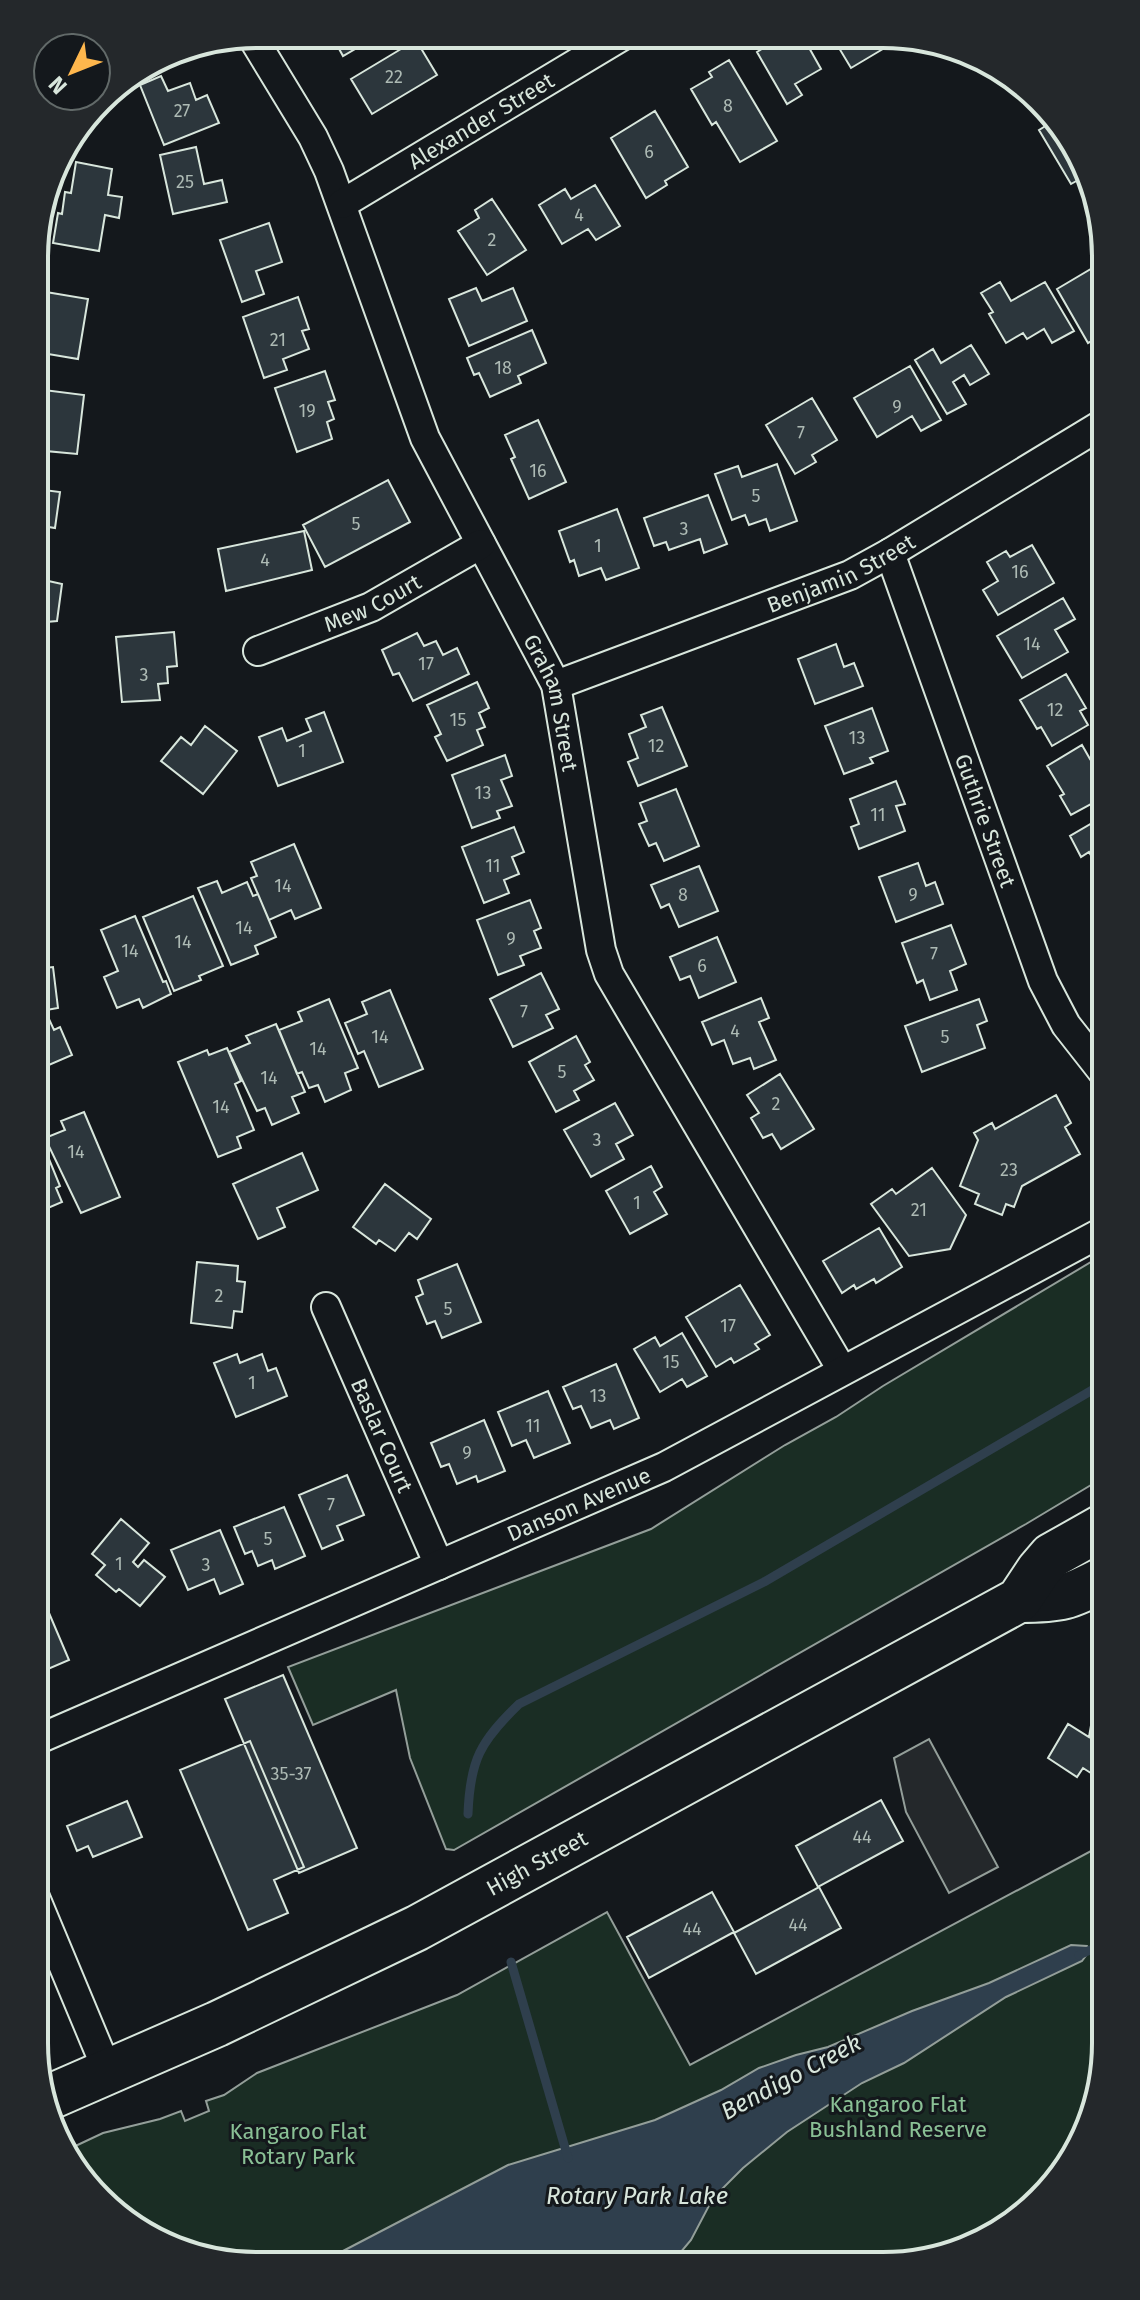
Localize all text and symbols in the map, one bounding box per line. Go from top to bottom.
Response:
north arrow [32,32,112,112]
house number: 22 [385,66,403,88]
street label: Alexander Street [403,67,559,175]
text: N [43,71,73,100]
house number: 8 [723,95,733,117]
house number: 27 [174,100,190,122]
house number: 6 [644,141,654,163]
house number: 25 [176,171,194,193]
house number: 4 [574,204,584,226]
house number: 2 [488,229,497,251]
house number: 21 [270,329,286,351]
house number: 18 [494,357,512,379]
house number: 9 [892,396,902,418]
house number: 19 [298,400,316,422]
house number: 7 [797,422,805,444]
house number: 16 [529,460,547,482]
house number: 5 [751,485,761,507]
house number: 5 [351,513,361,535]
house number: 3 [680,518,688,540]
street label: Benjamin Street [763,528,920,618]
house number: 1 [594,535,602,557]
house number: 4 [260,549,270,571]
house number: 16 [1011,561,1029,583]
street label: Mew Court [320,568,426,638]
street label: Graham Street [518,629,584,773]
house number: 14 [1023,633,1041,655]
house number: 17 [418,653,434,675]
house number: 3 [140,664,148,686]
house number: 12 [1047,699,1063,721]
house number: 15 [450,709,466,731]
house number: 13 [849,727,865,749]
house number: 12 [648,735,664,757]
house number: 1 [298,740,306,762]
street label: Guthrie Street [949,750,1022,891]
house number: 13 [475,782,491,804]
house number: 11 [870,804,886,826]
house number: 11 [485,855,501,877]
house number: 14 [274,875,292,897]
house number: 8 [678,884,688,906]
house number: 9 [908,884,918,906]
house number: 14 [235,917,253,939]
house number: 9 [506,928,516,950]
house number: 14 [174,931,192,953]
house number: 14 [121,940,139,962]
house number: 7 [930,943,938,965]
house number: 6 [697,955,707,977]
house number: 7 [520,1001,528,1023]
house number: 4 [730,1020,740,1042]
house number: 14 [371,1026,389,1048]
house number: 5 [940,1026,950,1048]
house number: 14 [309,1038,327,1060]
house number: 5 [557,1061,567,1083]
house number: 14 [260,1067,278,1089]
house number: 2 [772,1093,781,1115]
house number: 14 [212,1096,230,1118]
house number: 3 [593,1129,601,1151]
house number: 14 [67,1141,85,1163]
house number: 23 [1000,1159,1018,1181]
house number: 1 [633,1192,641,1214]
house number: 21 [911,1199,927,1221]
house number: 2 [215,1285,224,1307]
house number: 5 [443,1298,453,1320]
house number: 17 [720,1315,736,1337]
house number: 15 [663,1351,679,1373]
house number: 1 [248,1372,256,1394]
street label: Baslar Court [345,1374,419,1497]
house number: 13 [590,1385,606,1407]
house number: 11 [525,1415,541,1437]
house number: 9 [462,1442,472,1464]
street label: Danson Avenue [503,1461,655,1547]
house number: 7 [327,1494,335,1516]
house number: 5 [263,1528,273,1550]
house number: 1 [115,1553,123,1575]
house number: 3 [202,1554,210,1576]
house number: 35-37 [270,1763,312,1785]
street label: High Street [481,1824,592,1901]
house number: 44 [852,1826,872,1848]
house number: 44 [788,1914,808,1936]
house number: 44 [682,1918,702,1940]
water label: Bendigo Creek [716,2028,866,2126]
park label: Kangaroo Flat Bushland Reserve [809,2091,987,2143]
park label: Kangaroo Flat Rotary Park [230,2118,366,2170]
water label: Rotary Park Lake [546,2182,728,2210]

